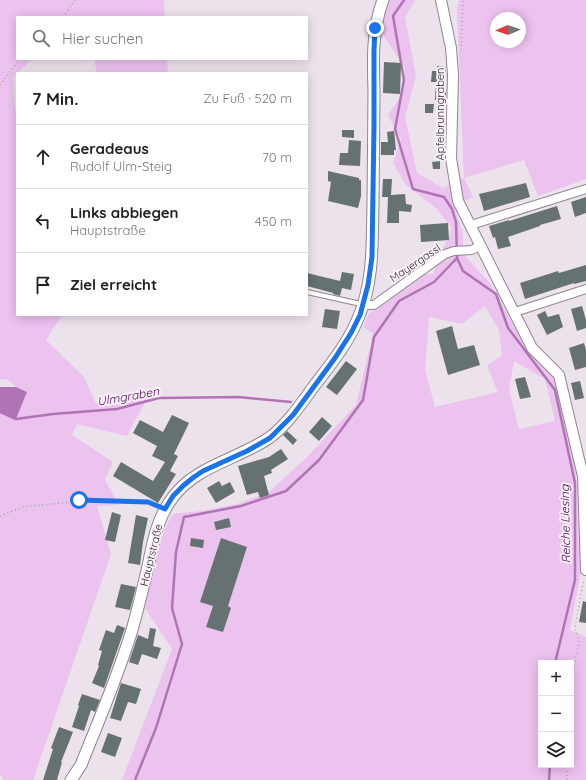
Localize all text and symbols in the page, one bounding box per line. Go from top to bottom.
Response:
north arrow [490,12,526,48]
search box [16,16,308,60]
route end [366,19,384,37]
icon: search [30,27,52,49]
text: Hier suchen [62,29,143,48]
street label: Apfelbrunngraben [433,68,447,160]
text: 7 Min. [32,88,78,109]
text: Zu Fuß · 520 m [203,90,292,106]
text: Geradeaus [70,139,149,158]
icon: ahead [32,146,54,168]
text: 70 m [262,149,292,165]
text: Rudolf Ulm-Steig [70,158,172,174]
text: Links abbiegen [70,203,178,222]
icon: left [32,210,54,232]
text: 450 m [255,213,292,229]
text: Hauptstraße [70,222,146,238]
street label: Mayergassl [387,241,443,285]
icon: arrive [32,274,54,296]
text: Ziel erreicht [70,275,157,294]
water label: Ulmgraben [96,383,161,409]
water label: Reiche Liesing [557,483,573,564]
route start [70,491,88,509]
street label: Hauptstraße [136,522,166,588]
map controls [538,660,574,768]
button: + [538,660,574,696]
button: − [538,696,574,732]
button: layers [538,732,574,768]

